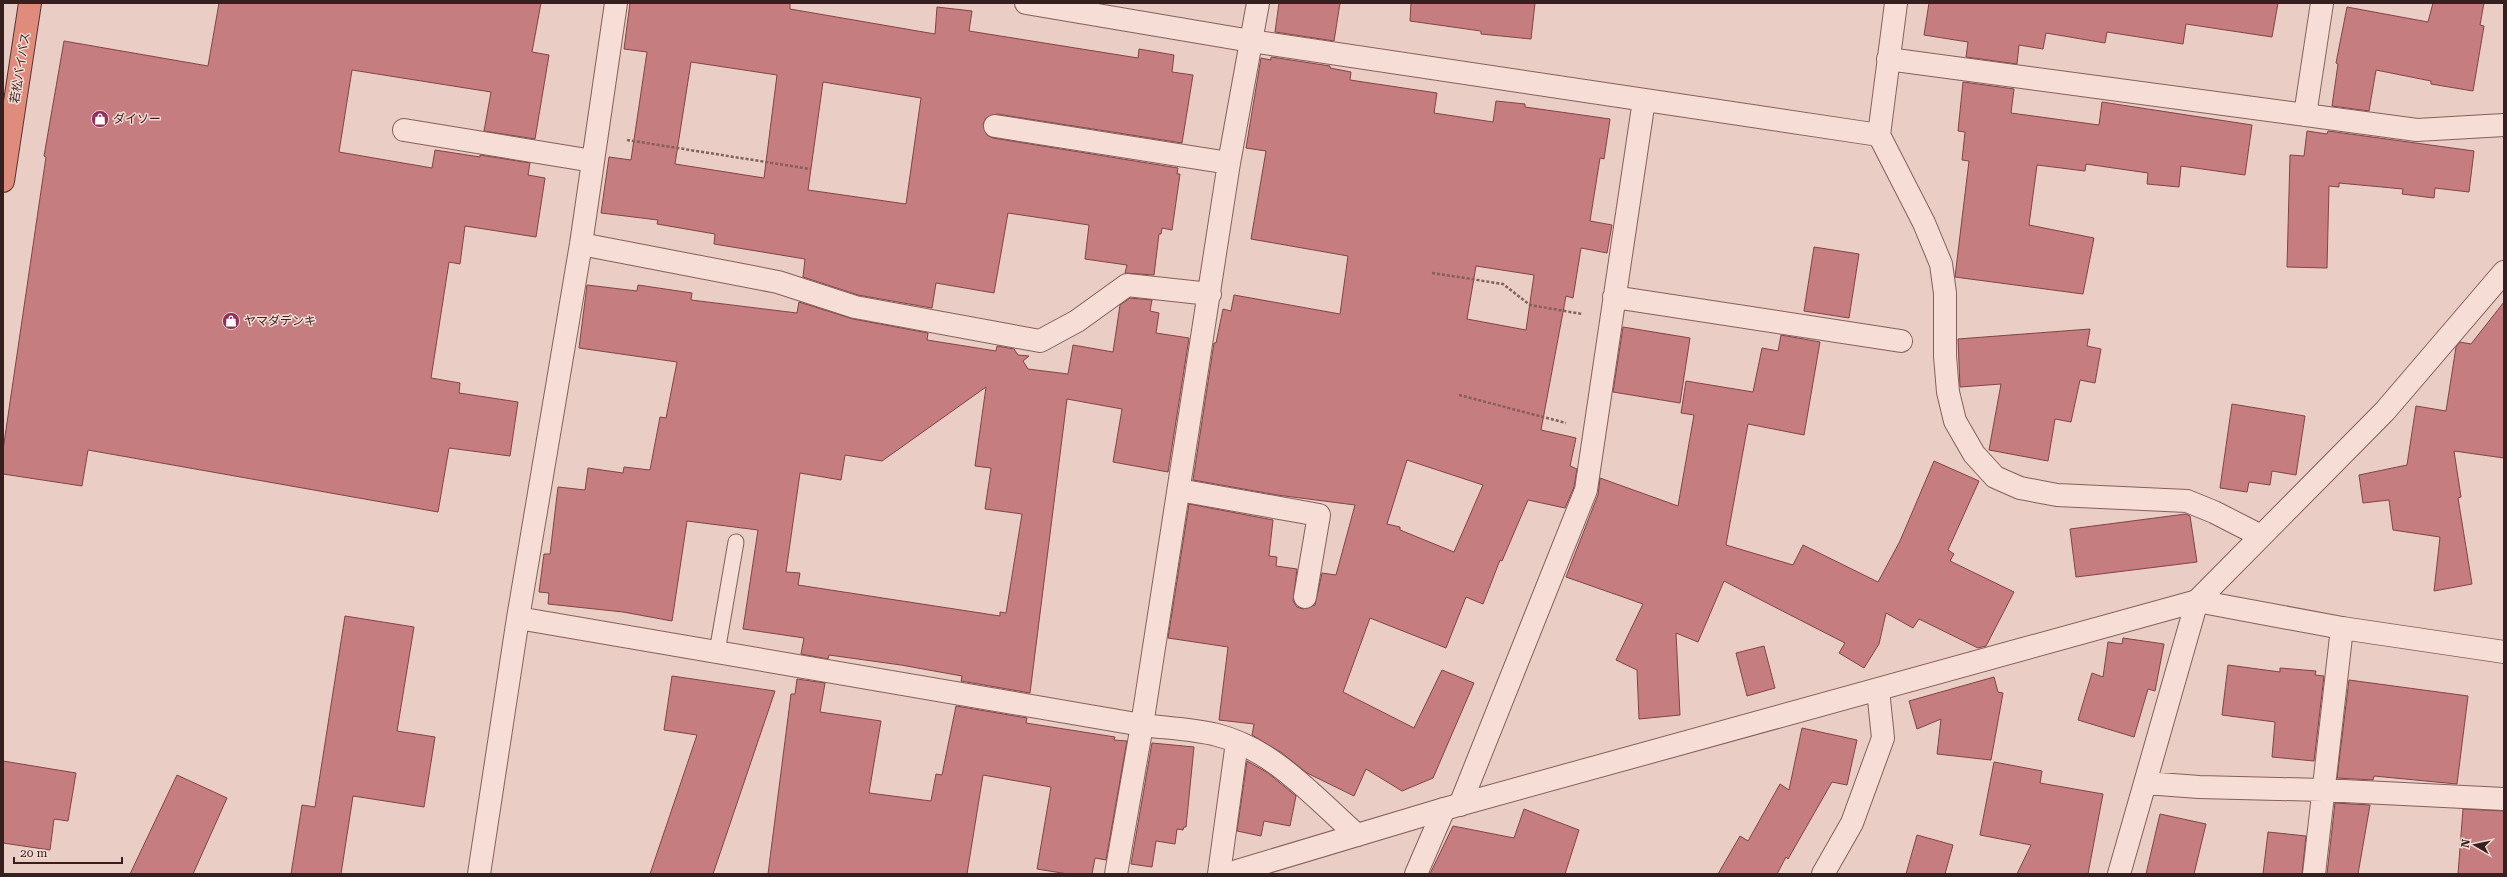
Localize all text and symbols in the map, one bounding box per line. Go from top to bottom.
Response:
street label: 若松バイパス [7,31,33,105]
shop icon: ダイソー [90,109,110,129]
place label: ダイソー [113,112,161,126]
shop icon: ヤマダデンキ [221,311,241,331]
place label: ヤマダデンキ [244,314,316,328]
north arrow [2455,825,2495,865]
text: N [2459,838,2473,849]
scale bar [14,839,122,865]
text: 20 m [20,846,47,860]

